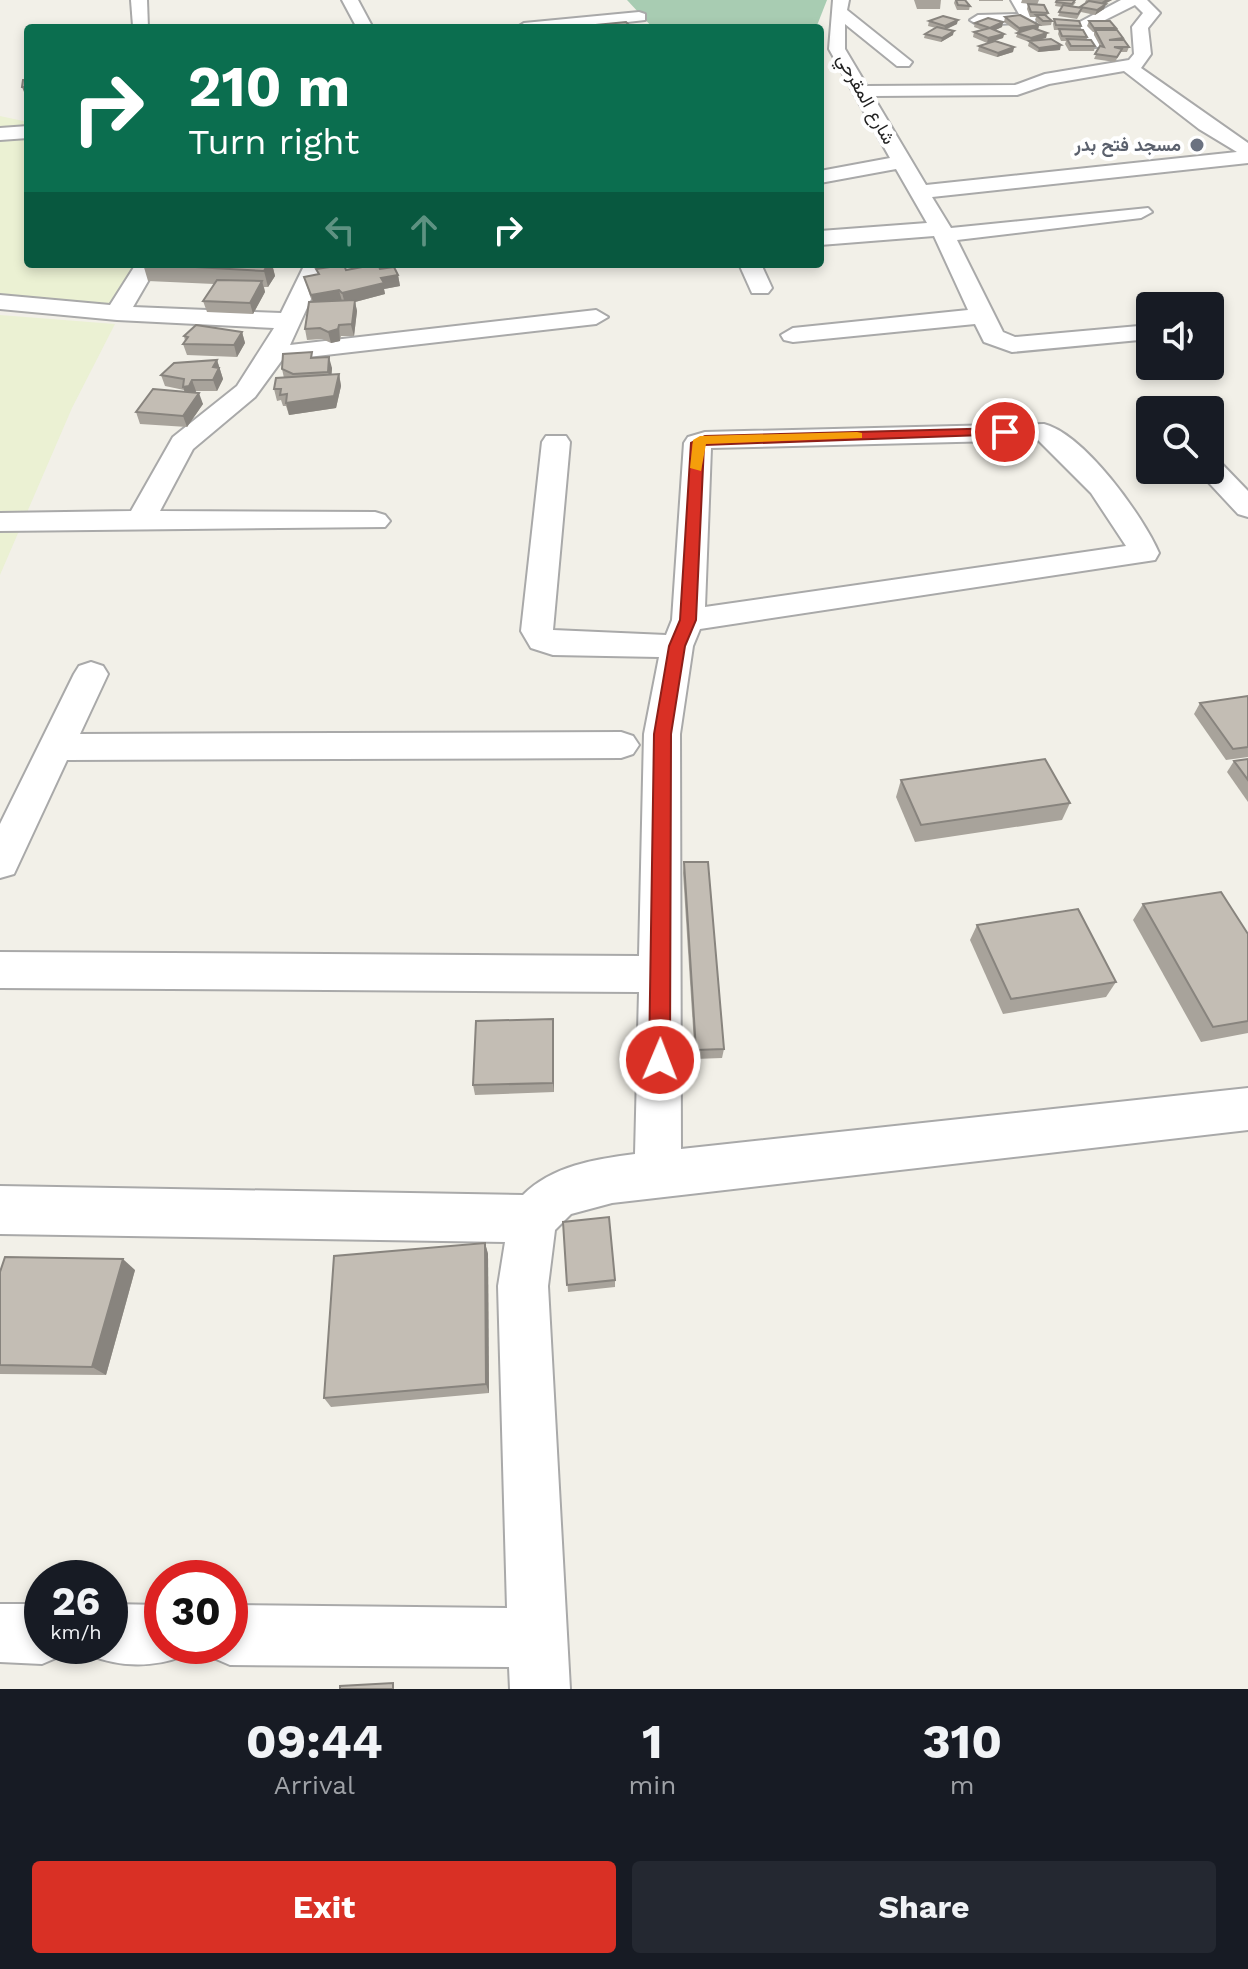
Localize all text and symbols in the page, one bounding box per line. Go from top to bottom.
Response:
street label: شارع المقرحي [829,50,900,150]
text: 210 m [188,54,350,120]
icon: right [56,56,160,160]
text: Turn right [188,121,359,163]
place label: مسجد فتح بدر [1074,134,1181,157]
marker: مسجد فتح بدر [1188,136,1206,154]
icon: left [318,208,362,252]
icon: ahead [402,208,446,252]
icon: right [486,208,530,252]
map controls [1136,292,1224,484]
button: sound [1136,292,1224,380]
button: search [1136,396,1224,484]
pin [971,398,1039,466]
icon: arrive [983,410,1027,454]
position arrow [618,1018,702,1102]
speed limit sign: 30 [144,1560,248,1664]
text: 26 [52,1578,100,1625]
text: km/h [50,1620,102,1644]
text: 09:44 [246,1713,383,1770]
text: 1 [642,1713,663,1770]
text: 310 [922,1713,1002,1770]
text: Arrival [274,1770,355,1800]
text: min [629,1770,676,1800]
text: m [950,1770,975,1800]
button: Exit [32,1861,616,1953]
button: Share [632,1861,1216,1953]

